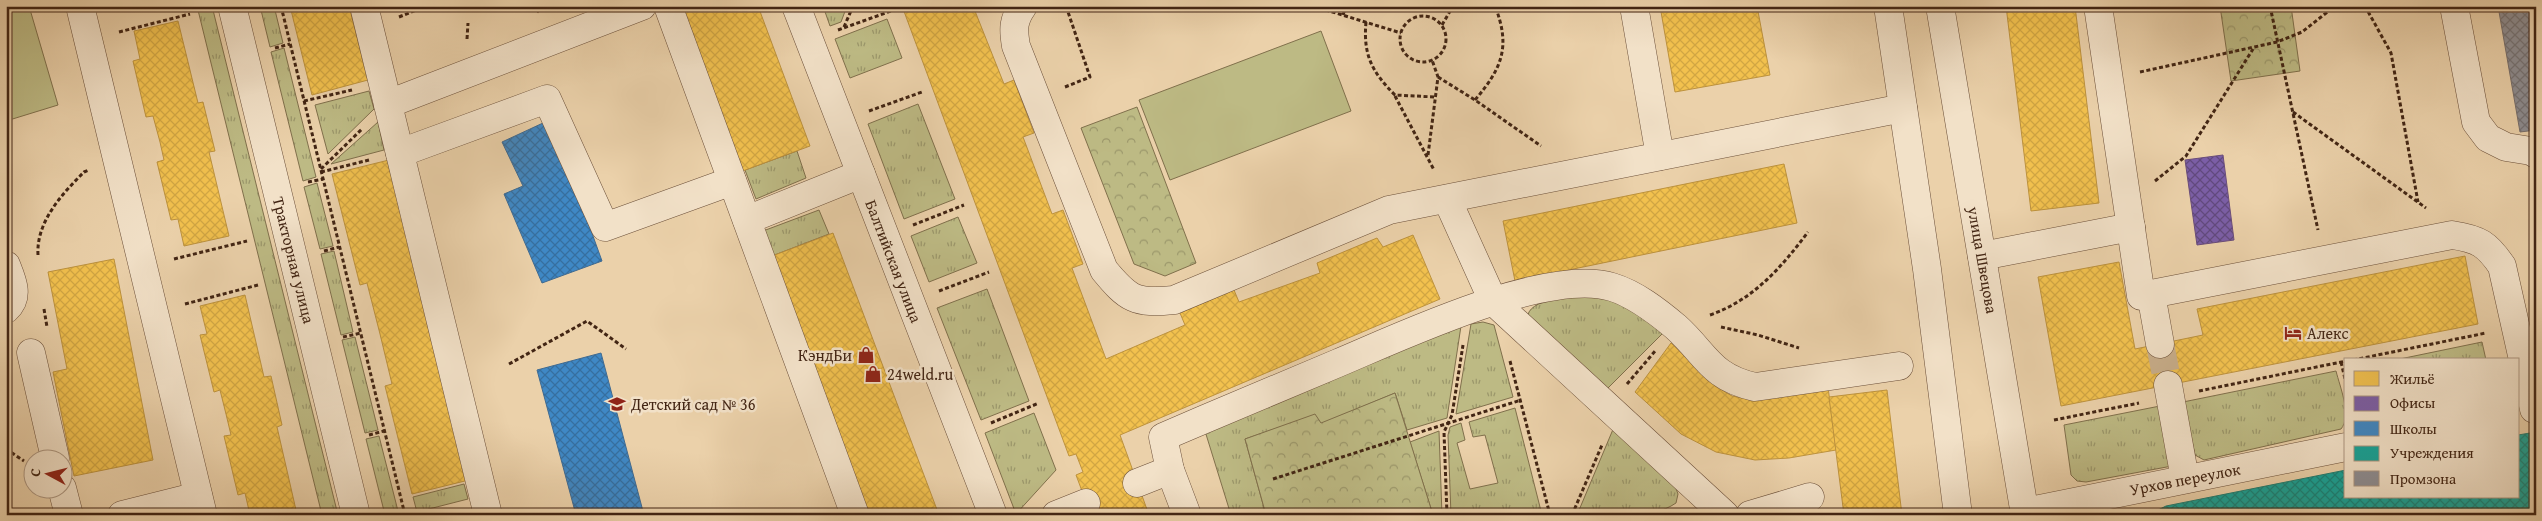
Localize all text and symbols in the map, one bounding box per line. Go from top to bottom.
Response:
street label: Тракторная улица [267,194,321,326]
street label: Балтийская улица [859,196,929,326]
street label: улица Швецова [1962,204,2004,316]
place label: Алекс [2307,321,2348,345]
hotel icon: Алекс [2283,323,2303,343]
place label: КэндБи [798,343,852,367]
shop icon: КэндБи [856,345,876,365]
legend [2344,358,2520,498]
place label: 24weld.ru [887,362,953,386]
shop icon: 24weld.ru [863,364,883,384]
text: Жильё [2389,368,2435,389]
place label: Детский сад № 36 [630,392,756,416]
text: Офисы [2390,392,2436,413]
school or university icon: Детский сад № 36 [607,394,627,414]
text: Школы [2390,418,2437,439]
text: Учреждения [2390,442,2474,463]
north arrow [22,448,72,498]
street label: Урхов переулок [2128,456,2243,501]
text: С [25,467,46,478]
text: Промзона [2390,468,2457,489]

